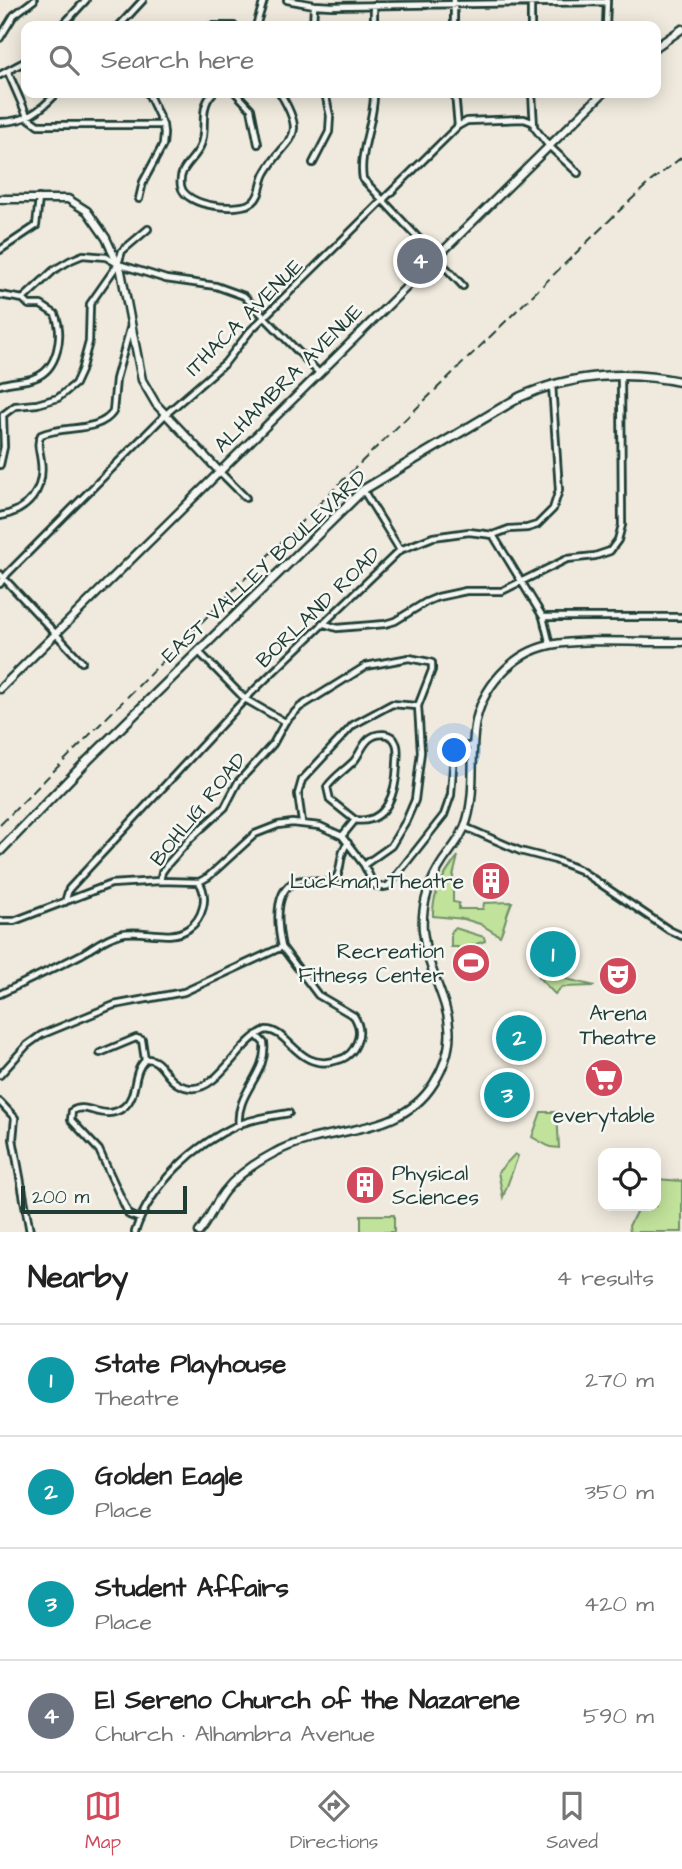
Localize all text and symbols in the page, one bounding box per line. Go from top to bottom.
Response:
search box [21,21,661,98]
icon: search [45,41,83,79]
text: Search here [101,42,254,78]
pin: 4 [397,235,443,287]
street label: ITHACA AVENUE [179,252,310,383]
street label: ALHAMBRA AVENUE [207,297,370,459]
street label: EAST VALLEY BOULEVARD [155,463,374,670]
street label: BORLAND ROAD [250,540,387,674]
your location [437,733,471,767]
street label: BOHLIG ROAD [144,746,253,872]
building icon: Luckman Theatre [470,860,512,902]
place label: Luckman Theatre [290,867,464,896]
pin: 1 [530,928,576,980]
place label: Recreation Fitness Center [298,937,444,990]
sports icon: Recreation Fitness Center [450,942,492,984]
theatre icon: Arena Theatre [597,955,639,997]
place label: Arena Theatre [580,999,656,1052]
pin: 2 [496,1012,542,1064]
supermarket icon: everytable [583,1057,625,1099]
pin: 3 [484,1069,530,1121]
place label: everytable [553,1101,655,1132]
map controls [598,1148,661,1211]
button: locate [598,1148,661,1211]
place label: Physical Sciences [392,1159,479,1212]
building icon: Physical Sciences [344,1164,386,1206]
scale bar [21,1183,187,1215]
text: 200 m [32,1184,89,1211]
text: Nearby [28,1257,128,1299]
text: 4 results [556,1262,654,1294]
text: State Playhouse [95,1346,286,1382]
text: 1 [50,1364,52,1396]
text: 270 m [585,1364,654,1396]
text: Theatre [95,1382,179,1414]
text: Golden Eagle [95,1458,243,1494]
text: 2 [44,1476,58,1508]
text: 350 m [584,1476,654,1508]
text: Place [95,1494,152,1526]
text: Student Affairs [95,1570,289,1606]
text: 3 [45,1588,57,1620]
text: 420 m [584,1588,654,1620]
text: Place [95,1606,152,1638]
text: El Sereno Church of the Nazarene [95,1682,520,1718]
text: 4 [43,1700,59,1732]
text: 590 m [583,1700,654,1732]
text: Church · Alhambra Avenue [95,1718,375,1750]
tab: Map [84,1787,122,1856]
tab: Directions [290,1787,378,1856]
tab: Saved [546,1787,598,1856]

